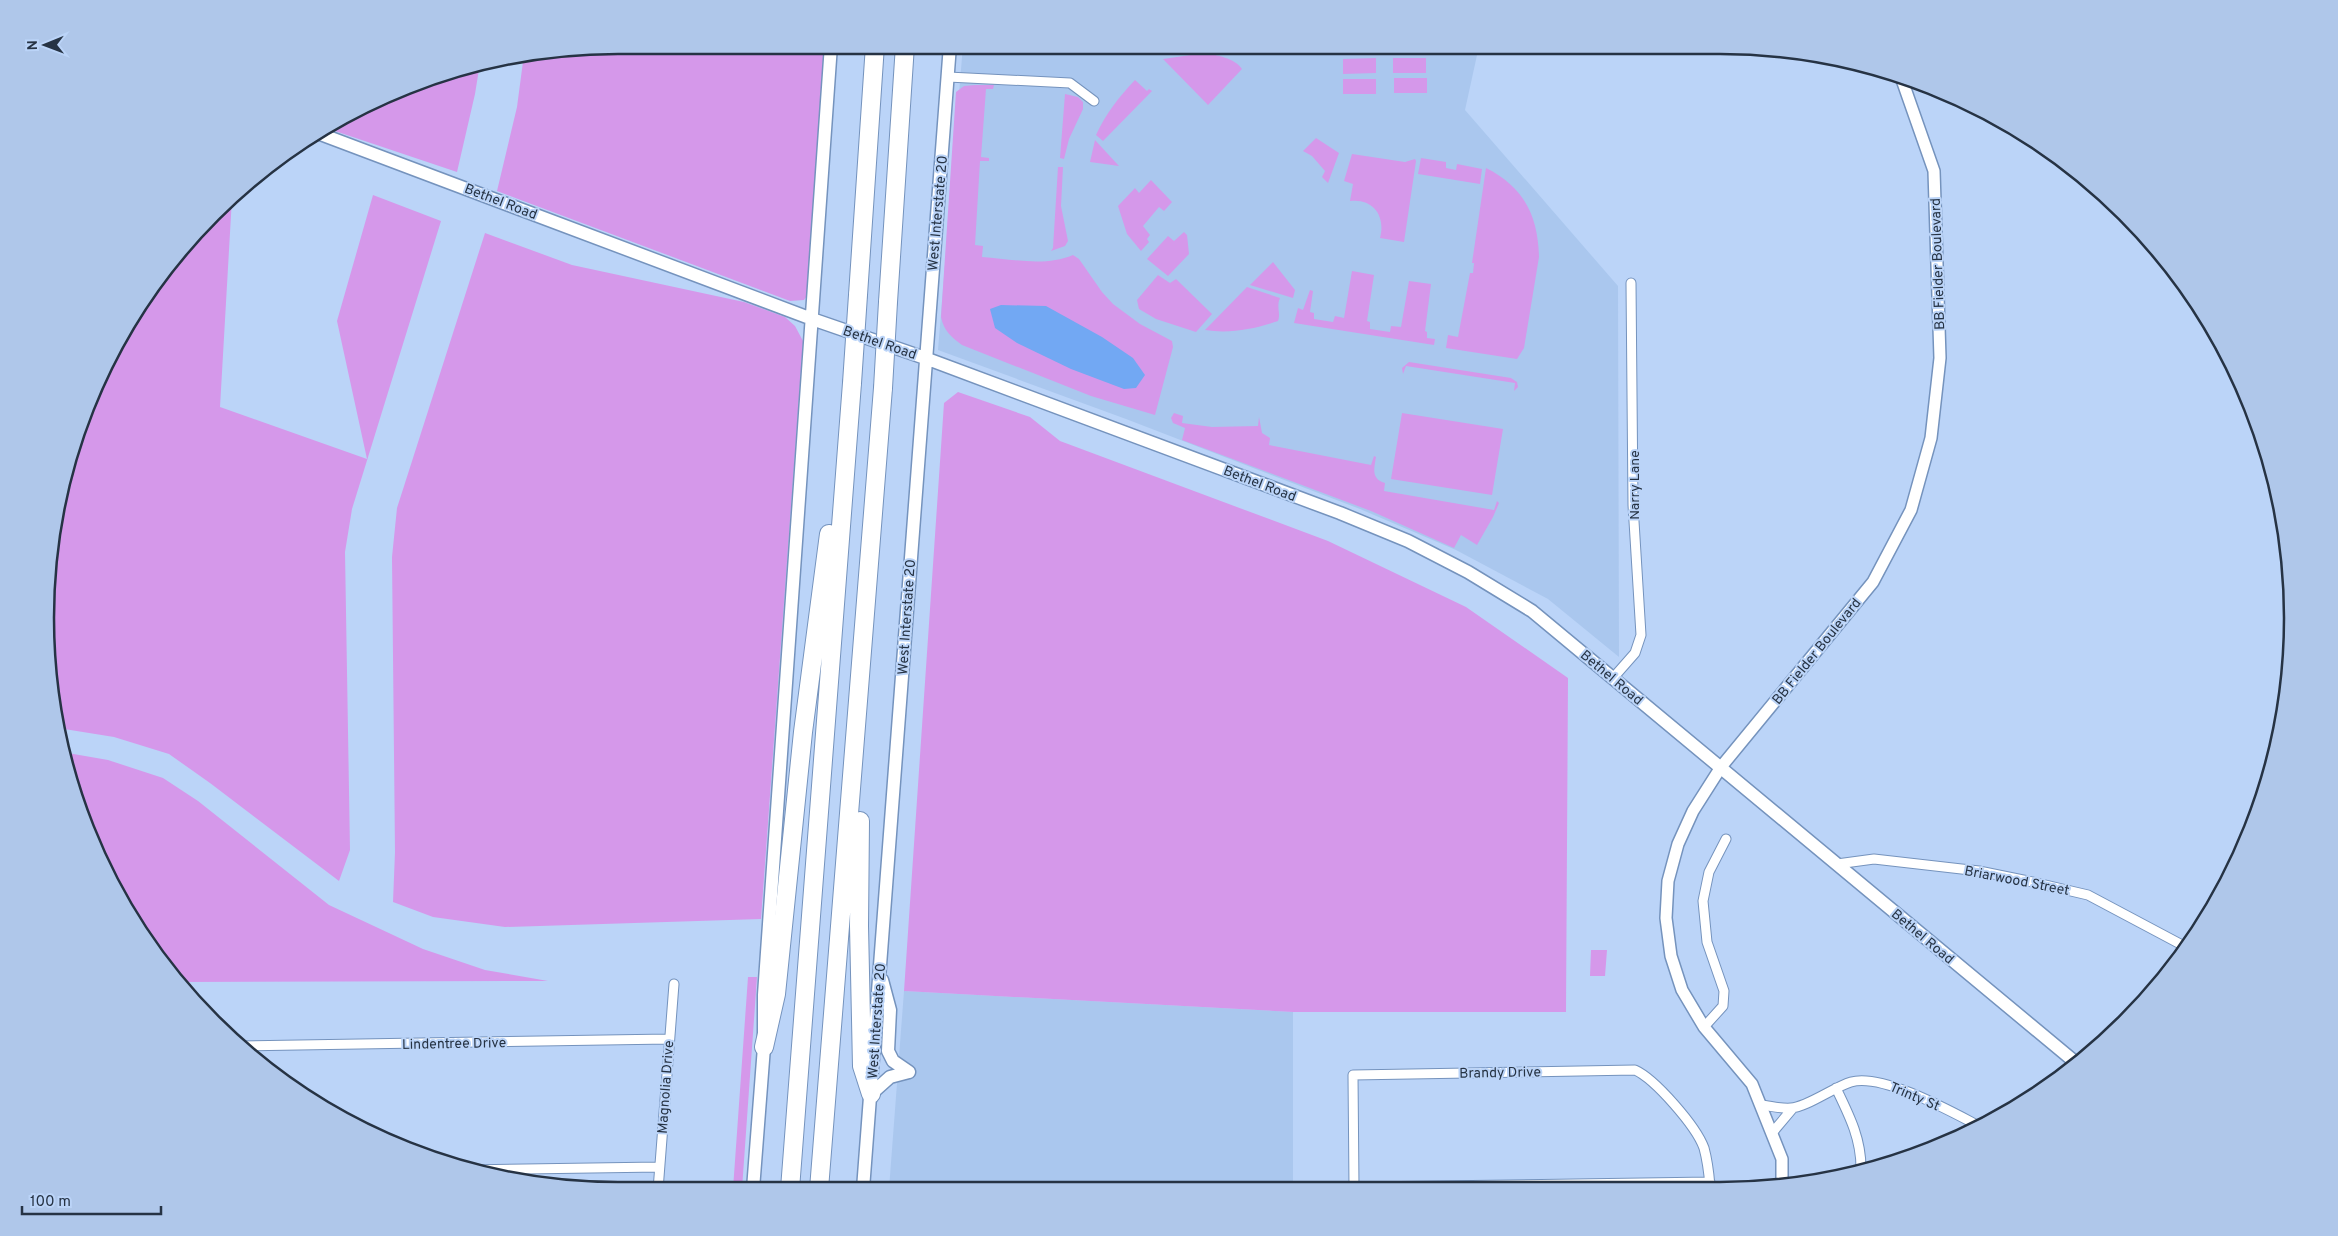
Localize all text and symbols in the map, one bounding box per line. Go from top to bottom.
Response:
north arrow [20,20,70,70]
text: N [25,40,42,50]
street label: West Interstate 20 [925,155,952,272]
street label: Bethel Road [462,181,539,224]
street label: BB Fielder Boulevard [1928,198,1949,330]
street label: Bethel Road [840,323,919,364]
street label: Narry Lane [1627,450,1644,520]
street label: Bethel Road [1221,463,1298,506]
street label: West Interstate 20 [895,559,920,676]
street label: BB Fielder Boulevard [1769,595,1865,709]
street label: Bethel Road [1576,647,1646,709]
street label: Briarwood Street [1963,863,2071,900]
street label: Bethel Road [1887,906,1957,968]
street label: West Interstate 20 [865,963,890,1080]
street label: Lindentree Drive [402,1035,506,1054]
street label: Magnolia Drive [655,1040,678,1134]
street label: Brandy Drive [1459,1064,1541,1083]
street label: Trinty St [1887,1079,1942,1116]
scale bar [22,1184,161,1216]
text: 100 m [30,1193,71,1212]

